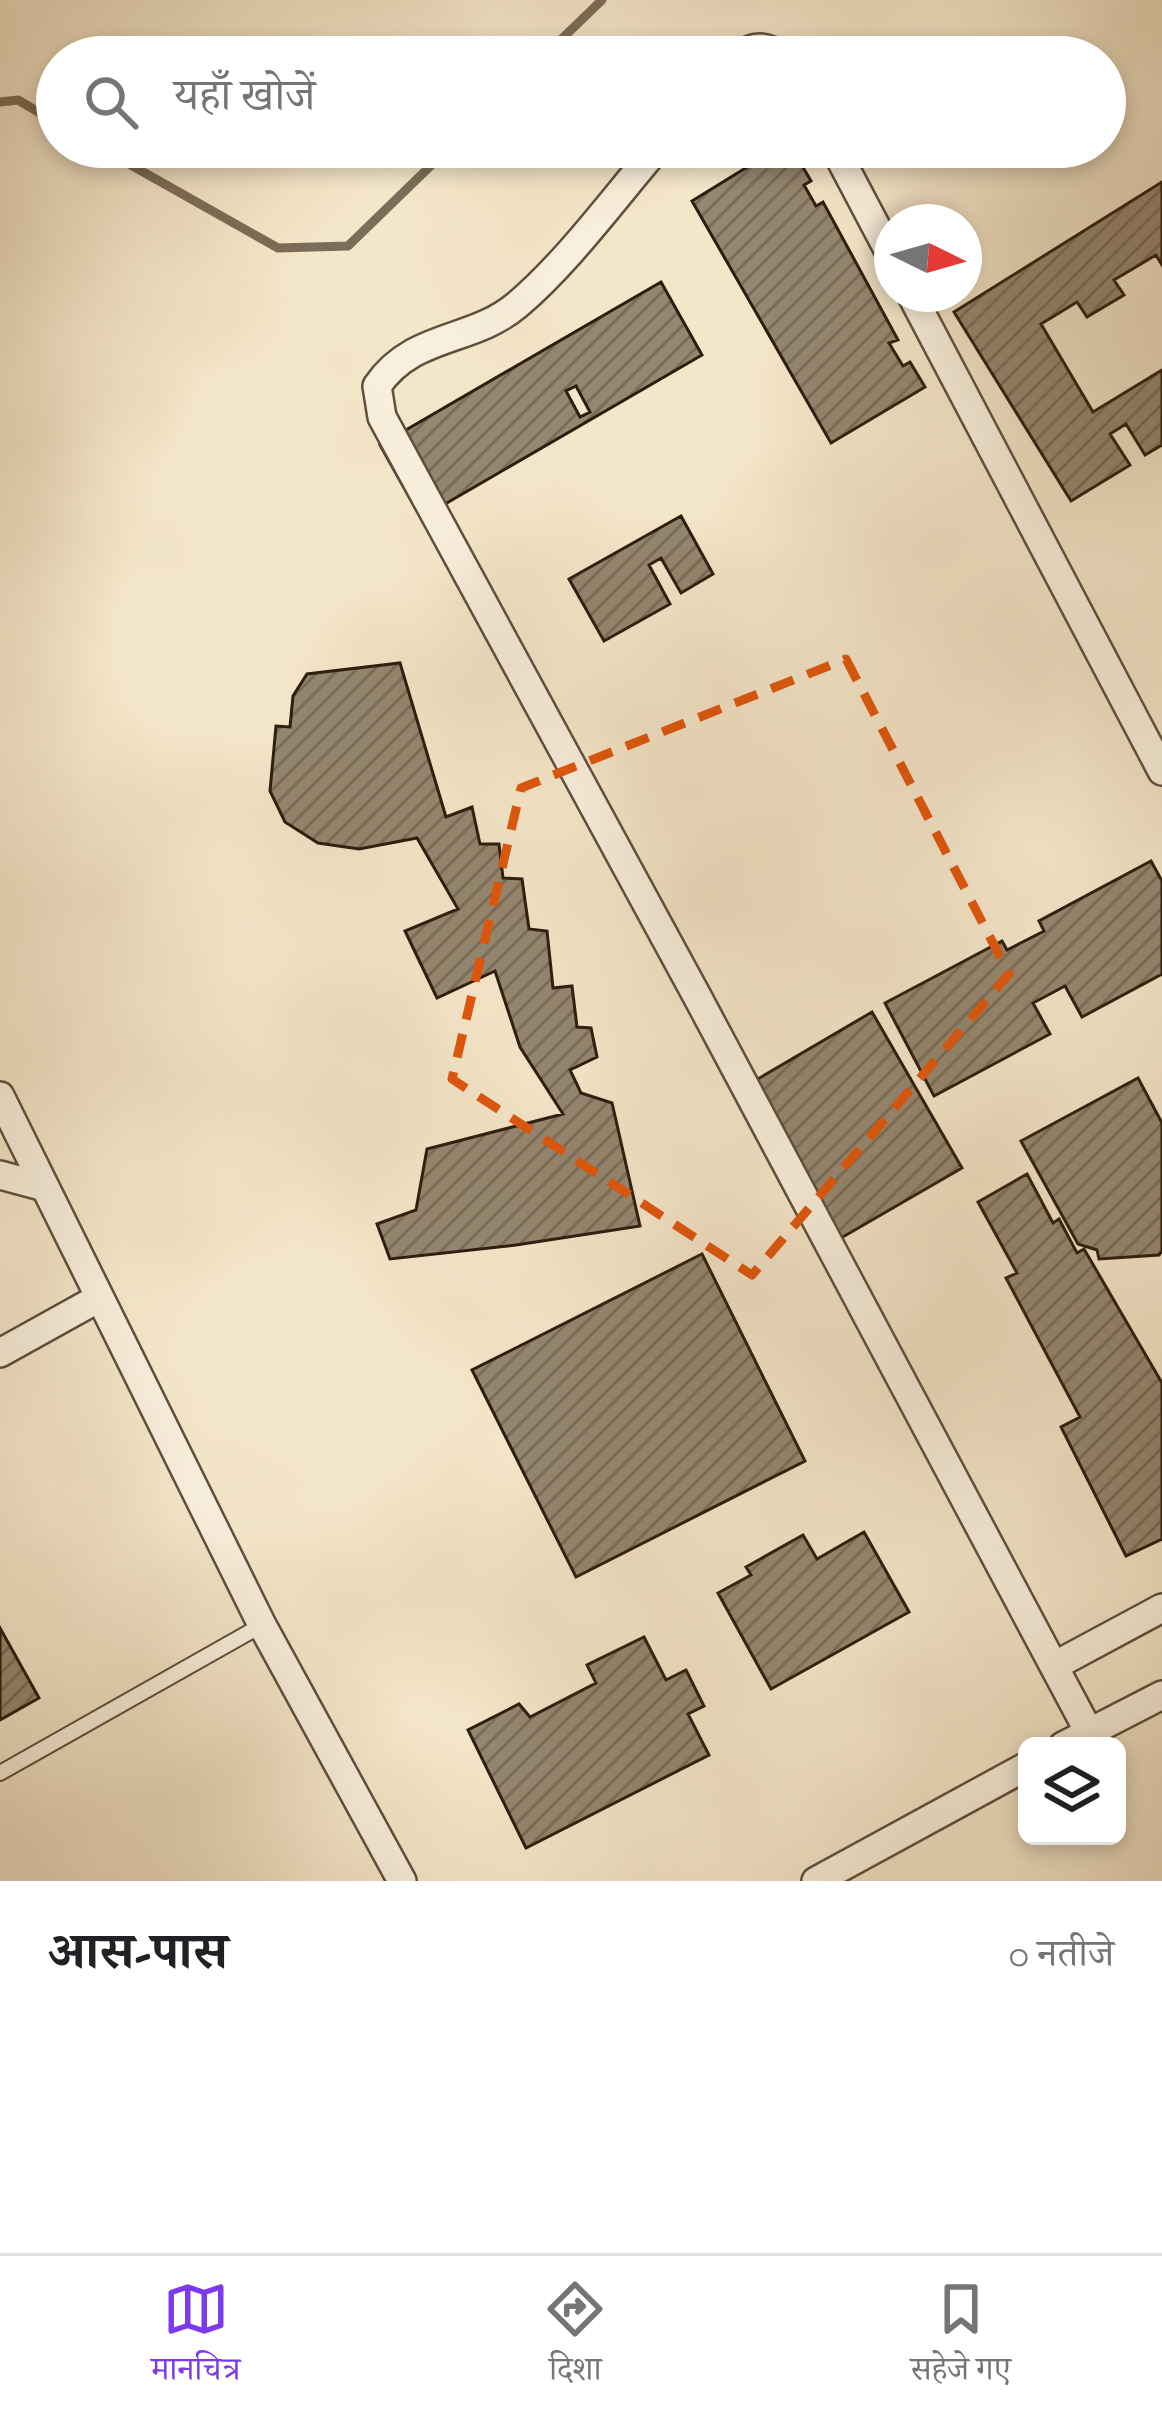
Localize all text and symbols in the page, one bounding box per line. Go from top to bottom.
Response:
search box [36,36,1126,168]
text: यहाँ खोजें [174,67,315,132]
icon: search [78,69,144,135]
north arrow [874,204,982,312]
map controls [1018,1737,1126,1845]
button: layers [1018,1737,1126,1845]
text: आस-पास [48,1919,228,1992]
text: 0 नतीजे [1008,1929,1114,1985]
tab: मानचित्र [151,2276,240,2401]
tab: दिशा [542,2276,608,2401]
tab: सहेजे गए [910,2276,1011,2401]

